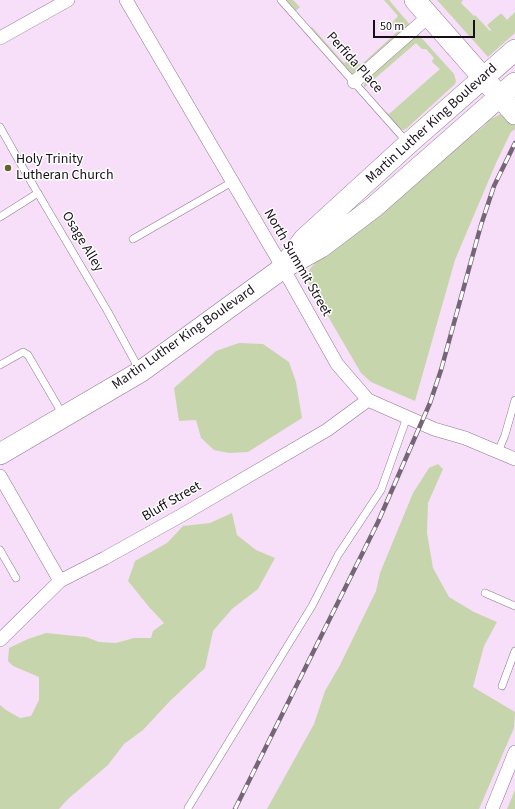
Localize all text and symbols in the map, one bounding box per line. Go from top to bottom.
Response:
scale bar [375,12,477,38]
text: 50 m [380,18,404,35]
street label: Perfida Place [322,29,386,97]
street label: Martin Luther King Boulevard [363,61,501,187]
place label: Holy Trinity Lutheran Church [16,152,114,184]
marker: Holy Trinity Lutheran Church [3,163,13,173]
street label: North Summit Street [259,206,335,320]
street label: Osage Alley [58,209,106,275]
street label: Martin Luther King Boulevard [109,282,259,394]
street label: Bluff Street [139,478,205,526]

